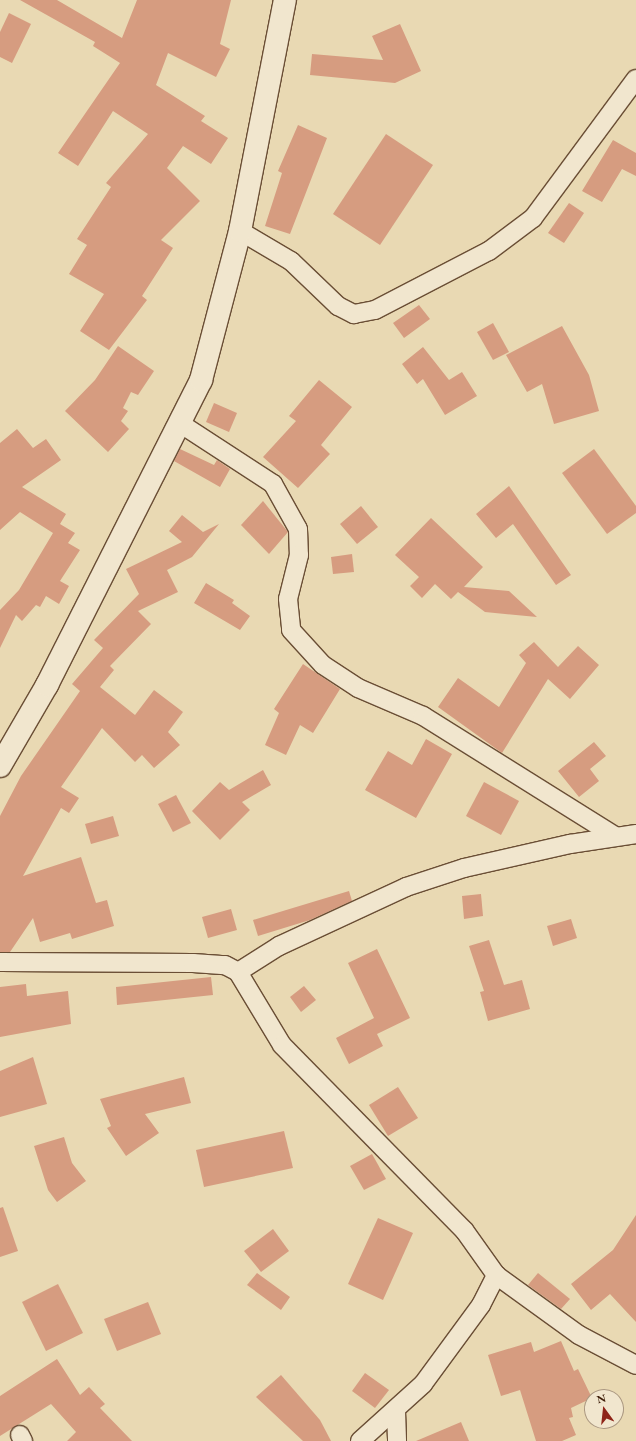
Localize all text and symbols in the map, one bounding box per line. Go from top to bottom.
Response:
north arrow [584,1389,624,1429]
text: N [595,1390,607,1406]

